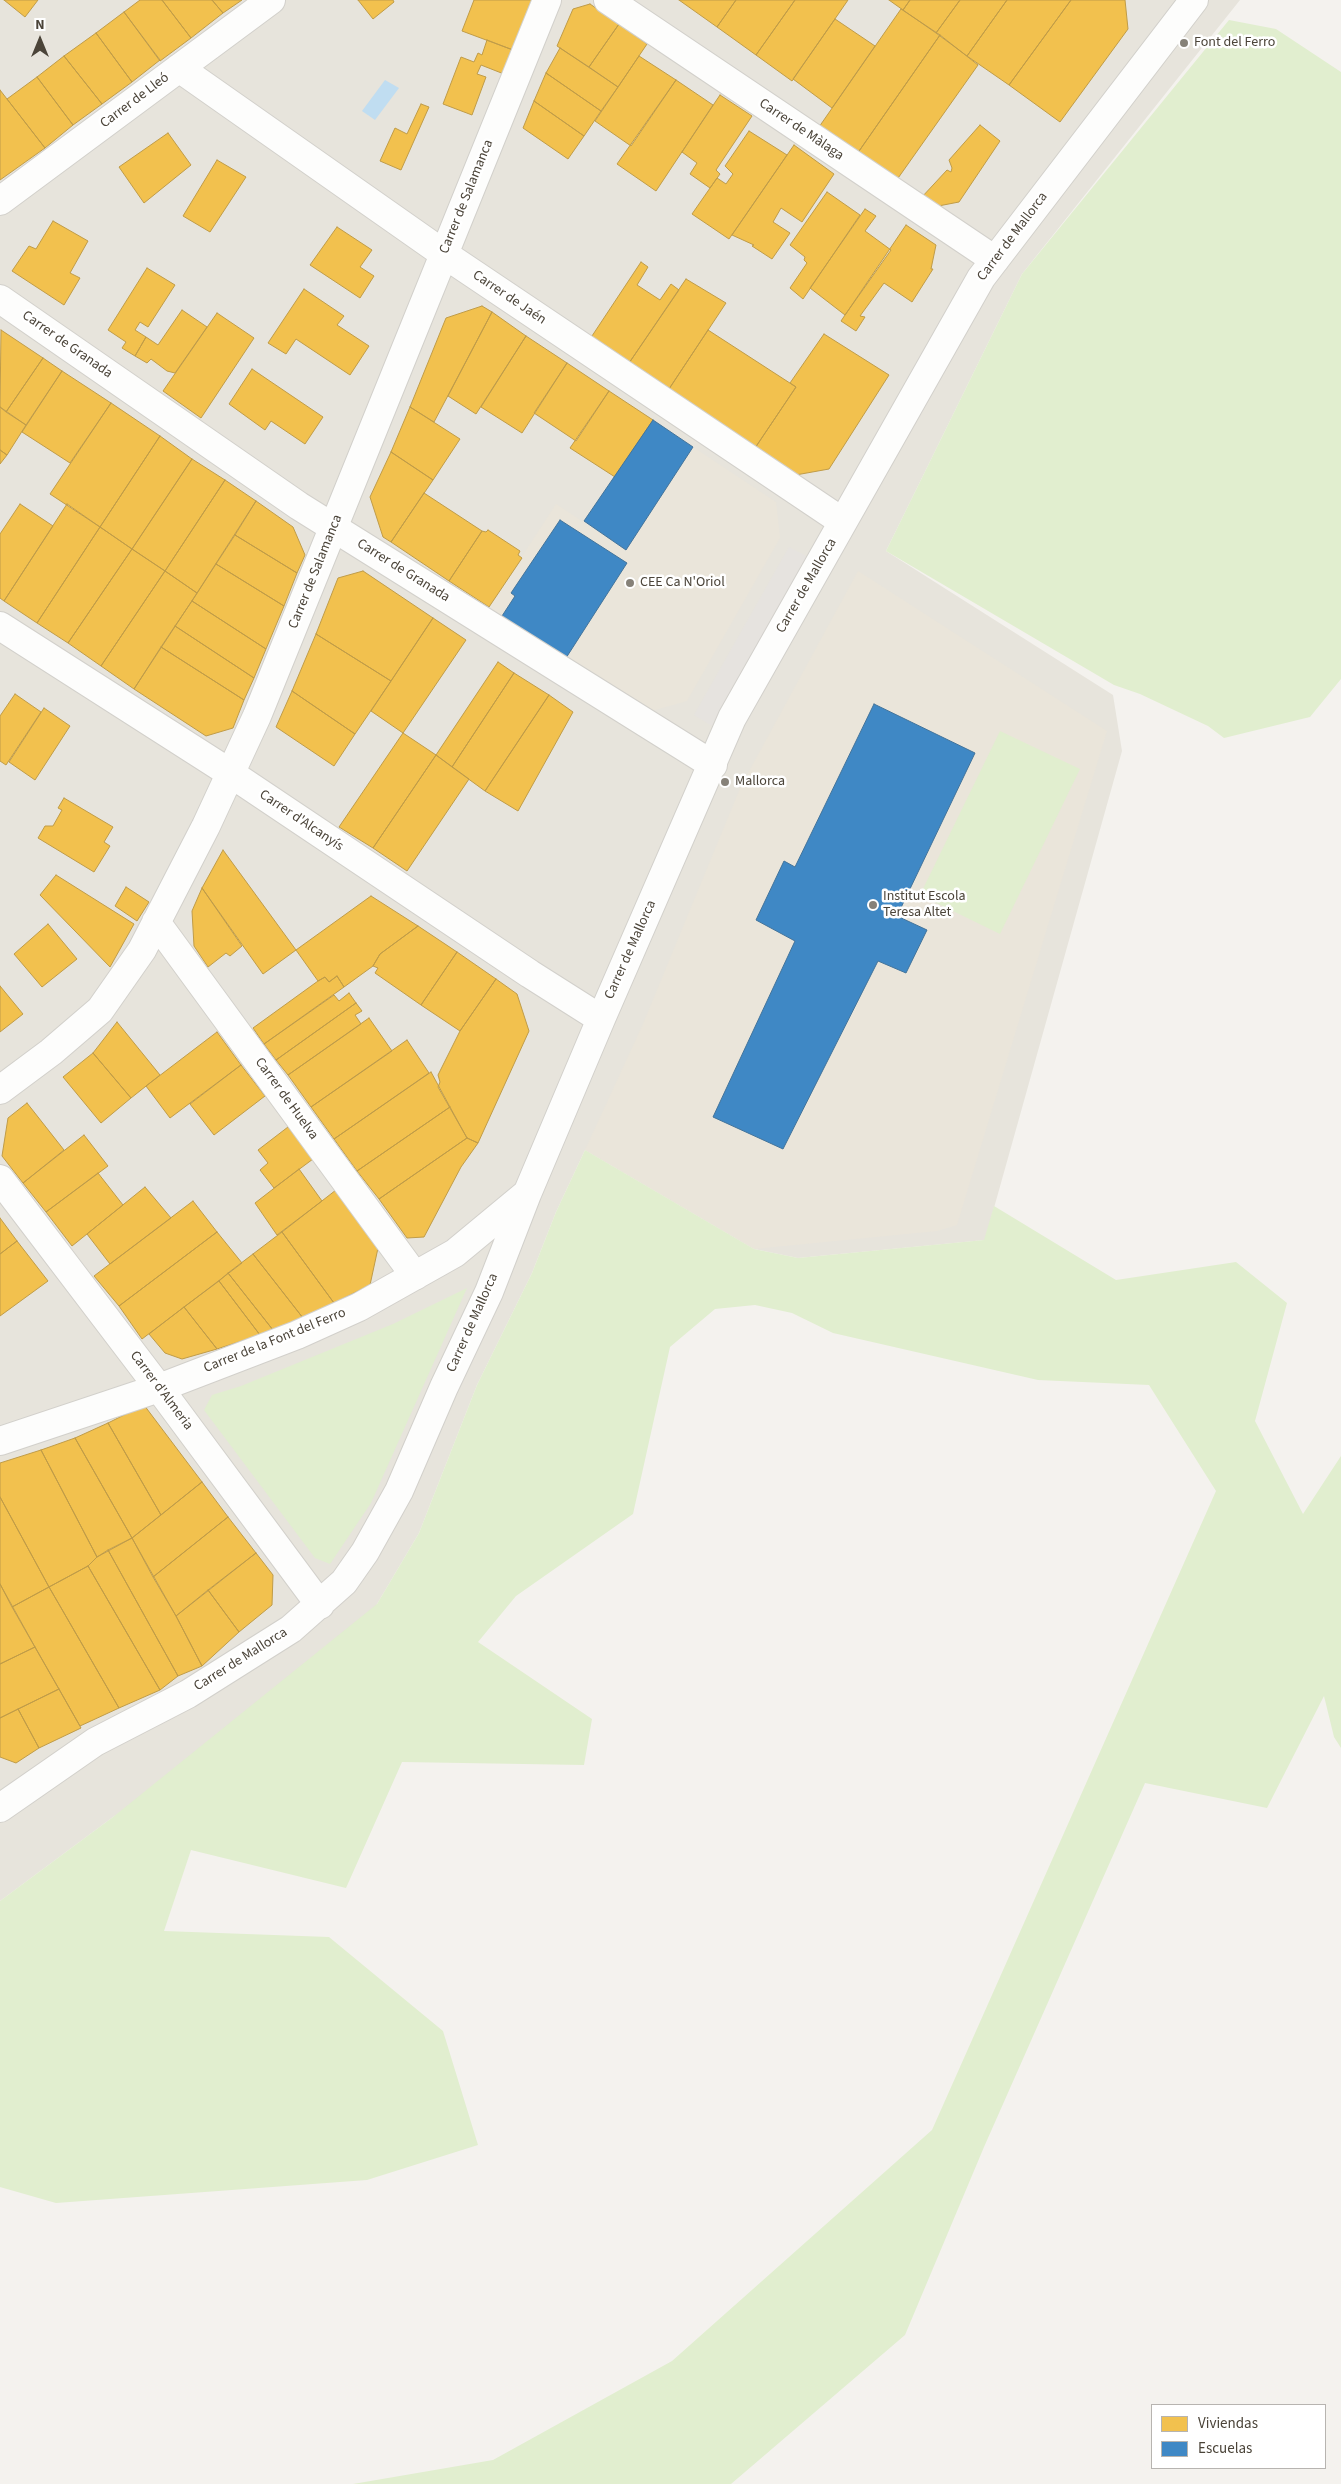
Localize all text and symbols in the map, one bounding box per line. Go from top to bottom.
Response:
north arrow [15,15,65,65]
text: N [35,15,45,35]
place label: Font del Ferro [1194,35,1275,51]
marker: Font del Ferro [1178,37,1190,49]
street label: Carrer de Lleó [97,70,173,132]
street label: Carrer de Màlaga [755,95,847,165]
street label: Carrer de Salamanca [436,138,498,256]
street label: Carrer de Mallorca [974,189,1052,285]
street label: Carrer de Jaén [469,267,549,329]
street label: Carrer de Granada [19,308,115,382]
street label: Carrer de Salamanca [285,513,347,631]
street label: Carrer de Granada [353,536,453,606]
street label: Carrer de Mallorca [773,536,841,636]
place label: CEE Ca N'Oriol [640,575,725,591]
marker: CEE Ca N'Oriol [624,577,636,589]
place label: Mallorca [735,774,785,790]
marker: Mallorca [719,776,731,788]
street label: Carrer d'Alcanyís [256,787,346,855]
place label: Institut Escola Teresa Altet [883,889,966,922]
street label: Carrer de Mallorca [602,898,660,1002]
marker: Institut Escola Teresa Altet [867,899,879,911]
street label: Carrer de Huelva [251,1055,321,1143]
street label: Carrer de Mallorca [444,1271,502,1375]
street label: Carrer de la Font del Ferro [202,1305,348,1377]
street label: Carrer d'Almeria [126,1348,196,1434]
street label: Carrer de Mallorca [191,1625,291,1695]
legend [1151,2404,1326,2469]
text: Viviendas [1198,2413,1258,2434]
text: Escuelas [1198,2438,1252,2459]

